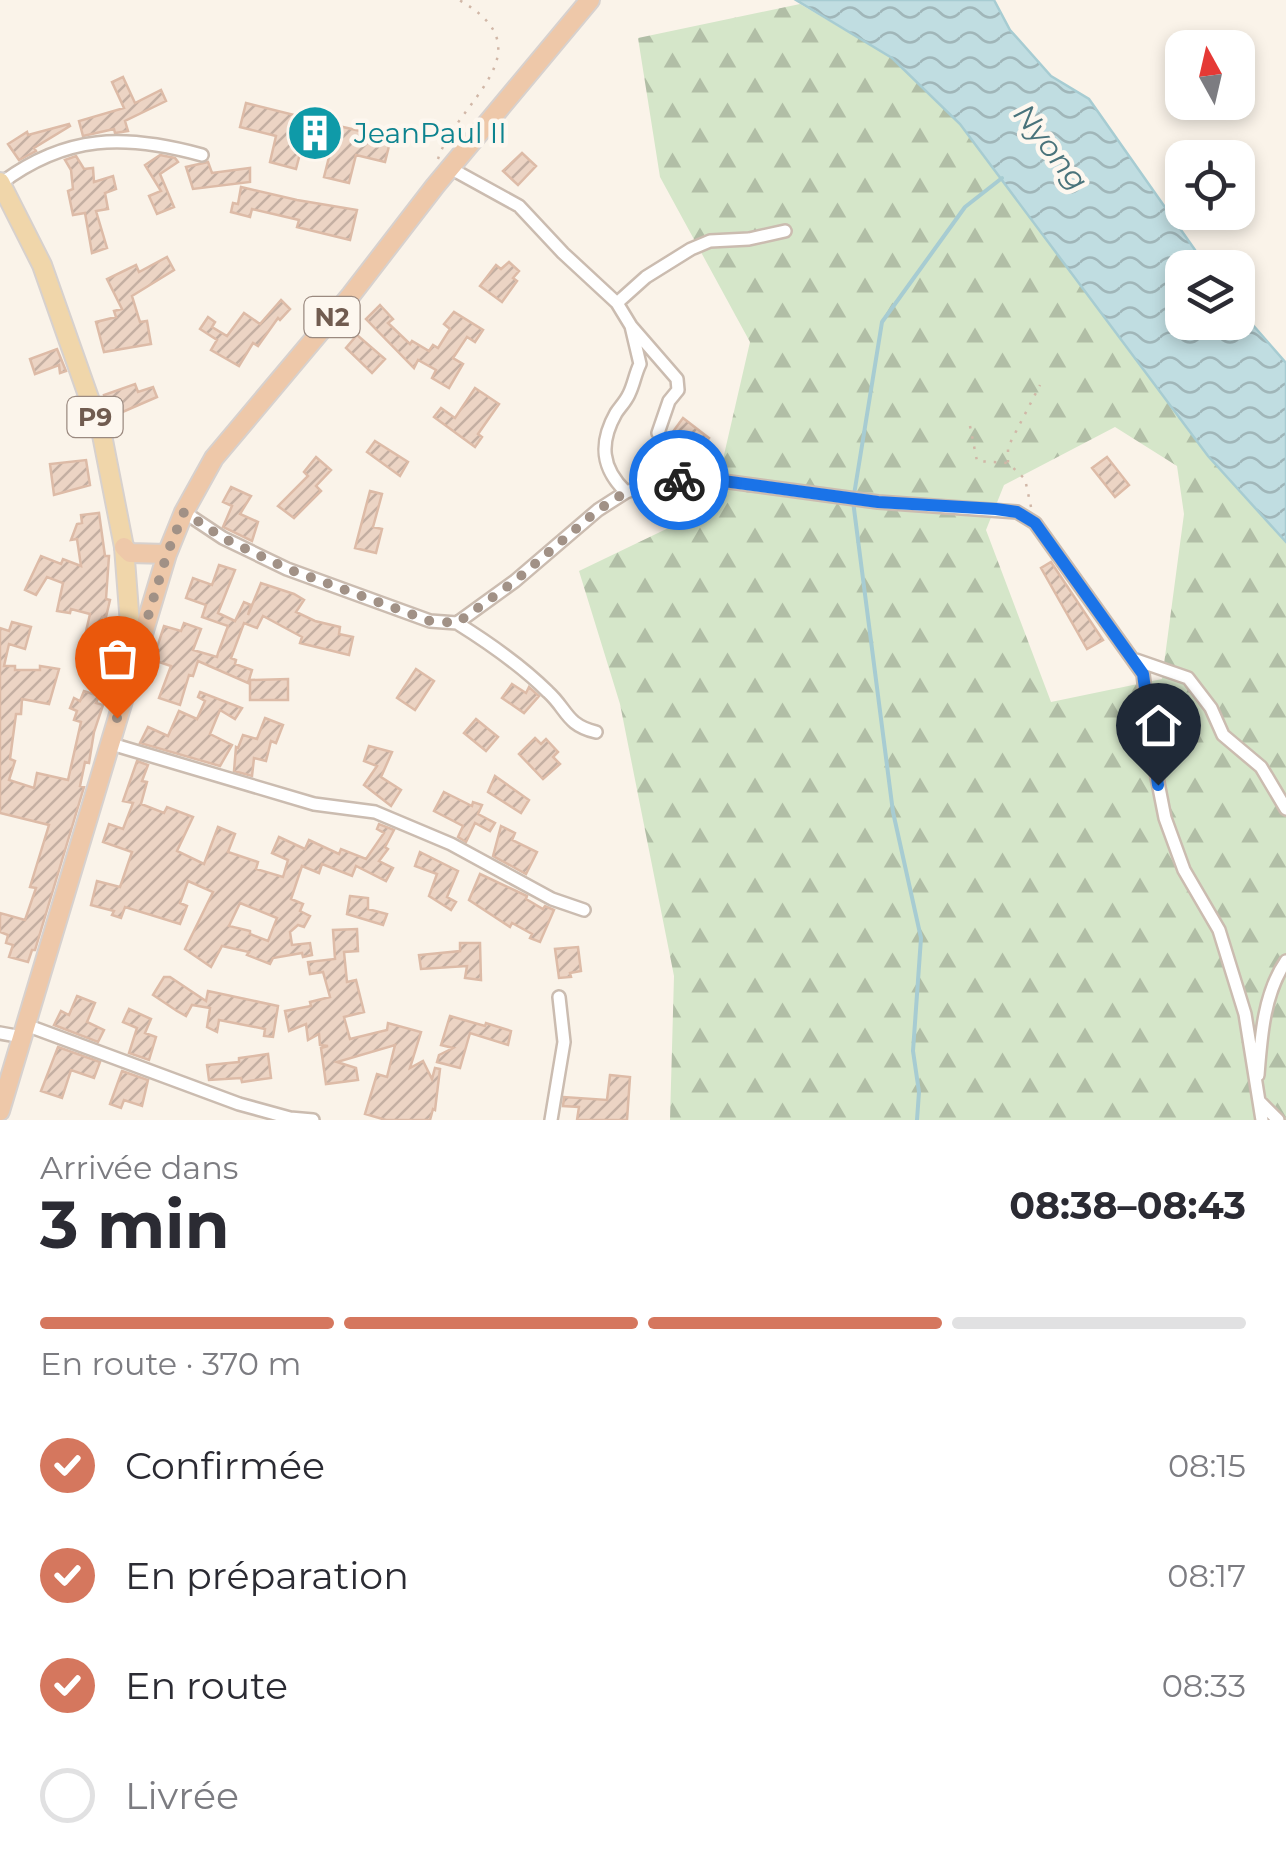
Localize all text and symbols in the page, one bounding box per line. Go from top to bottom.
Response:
north arrow [1165,30,1255,120]
map controls [1165,30,1255,340]
water label: Nyong [1006,96,1096,198]
building icon: JeanPaul II [285,103,345,163]
place label: JeanPaul II [353,116,507,150]
button: locate [1165,140,1255,230]
button: layers [1165,250,1255,340]
road number: N2 [304,297,360,337]
road number: P9 [68,397,122,437]
courier [629,430,729,530]
icon: bike [652,453,707,508]
pin [75,616,160,719]
icon: bag [90,631,145,686]
pin [1116,683,1201,786]
icon: home [1131,698,1186,753]
text: Arrivée dans [40,1148,238,1187]
text: 08:38–08:43 [1009,1182,1246,1229]
text: 3 min [40,1185,230,1264]
text: En route · 370 m [40,1344,301,1383]
icon: check [40,1438,95,1493]
text: Confirmée [125,1442,325,1489]
text: 08:15 [1168,1446,1246,1485]
icon: check [40,1548,95,1603]
text: En préparation [125,1552,409,1599]
text: 08:17 [1167,1556,1246,1595]
icon: check [40,1658,95,1713]
text: En route [125,1662,288,1709]
text: 08:33 [1162,1666,1246,1705]
text: Livrée [125,1772,239,1819]

